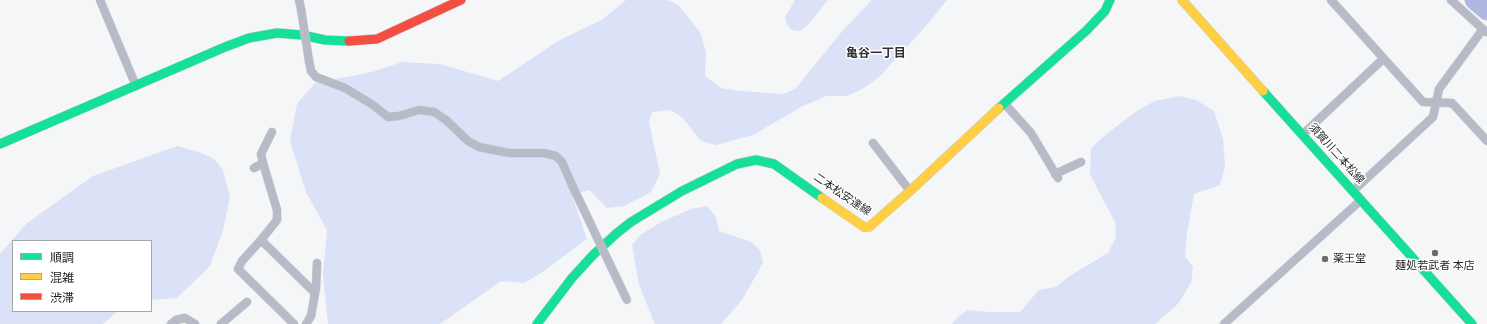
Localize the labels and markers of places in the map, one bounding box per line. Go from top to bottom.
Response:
marker: 麺処若武者 本店 [1430,248,1440,258]
place label: 薬王堂 [1333,252,1366,266]
marker: 薬王堂 [1320,254,1330,264]
place label: 麺処若武者 本店 [1395,259,1475,273]

